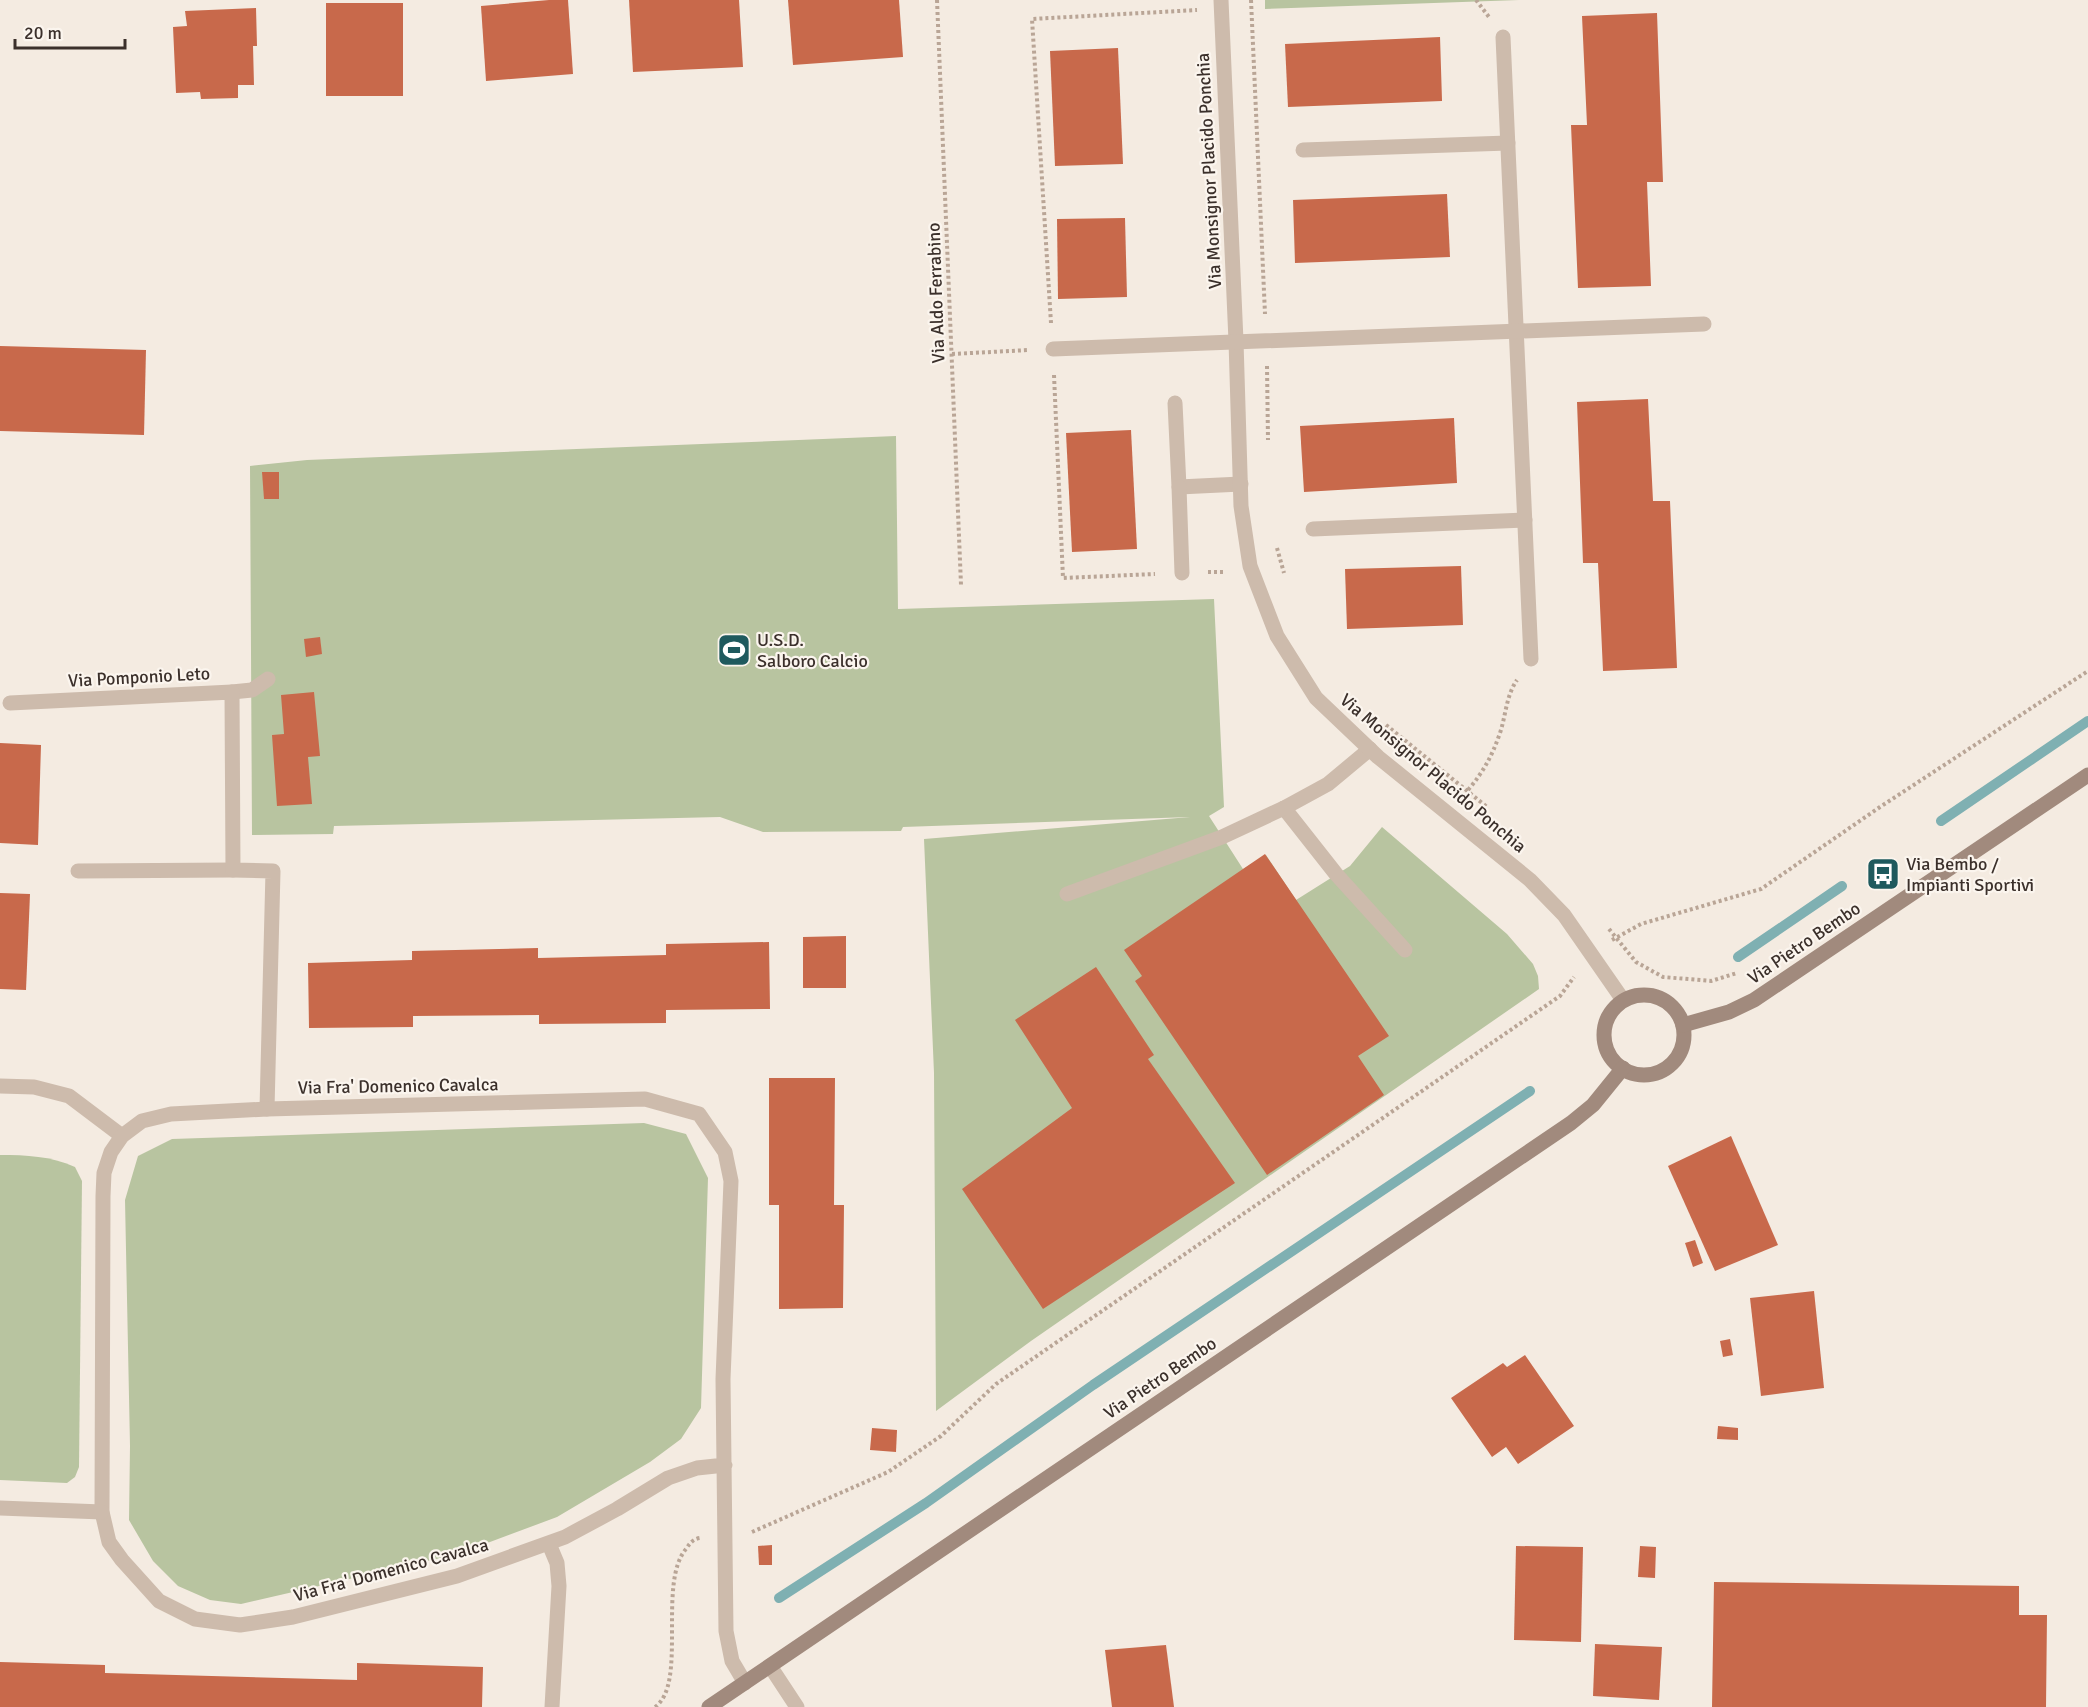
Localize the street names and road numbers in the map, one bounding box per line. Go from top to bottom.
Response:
street label: Via Monsignor Placido Ponchia [1192,52,1226,290]
street label: Via Aldo Ferrabino [923,222,949,364]
street label: Via Pomponio Leto [67,662,211,692]
street label: Via Monsignor Placido Ponchia [1335,689,1531,857]
street label: Via Pietro Bembo [1743,897,1865,989]
street label: Via Fra' Domenico Cavalca [297,1073,499,1099]
street label: Via Pietro Bembo [1099,1332,1221,1424]
street label: Via Fra' Domenico Cavalca [291,1533,491,1607]

